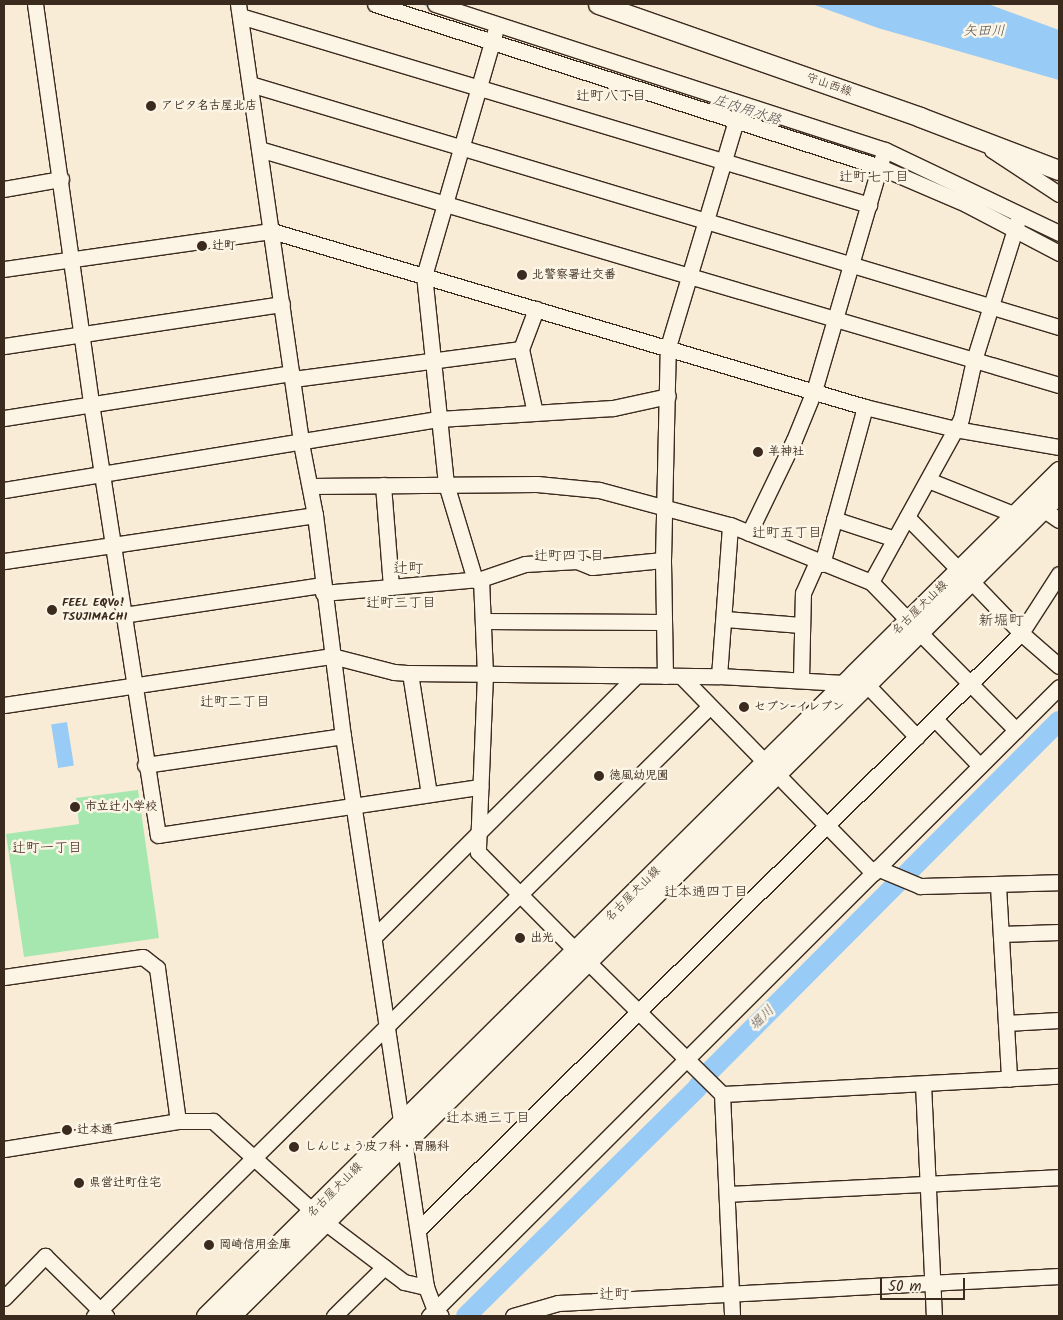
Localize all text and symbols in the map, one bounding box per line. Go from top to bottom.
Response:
water label: 矢田川 [963,23,1005,39]
street label: 守山西線 [804,70,854,100]
district label: 辻町八丁目 [576,88,646,104]
water label: 庄内用水路 [711,91,783,129]
place label: アピタ名古屋北店 [161,99,257,113]
marker: アピタ名古屋北店 [145,100,157,112]
district label: 辻町七丁目 [839,169,909,185]
place label: 辻町 [212,239,236,253]
marker: 辻町 [196,240,208,252]
place label: 北警察署辻交番 [532,268,616,282]
marker: 北警察署辻交番 [516,269,528,281]
place label: 羊神社 [768,445,804,459]
marker: 羊神社 [752,446,764,458]
district label: 辻町五丁目 [752,525,822,541]
district label: 辻町四丁目 [534,548,604,564]
district label: 辻町 [393,561,423,579]
street label: 名古屋犬山線 [889,578,951,638]
district label: 辻町三丁目 [366,595,436,611]
place label: FEEL EQVo! TSUJIMACHI [62,596,127,624]
marker: FEEL EQVo! TSUJIMACHI [46,604,58,616]
district label: 新堀町 [979,613,1023,631]
district label: 辻町二丁目 [200,694,270,710]
place label: セブン-イレブン [754,700,844,714]
marker: セブン-イレブン [738,701,750,713]
place label: 徳風幼児園 [609,769,669,783]
marker: 徳風幼児園 [593,770,605,782]
place label: 市立辻小学校 [85,800,157,814]
marker: 市立辻小学校 [69,801,81,813]
district label: 辻町一丁目 [12,840,82,856]
street label: 名古屋犬山線 [602,863,664,925]
district label: 辻本通四丁目 [664,884,748,900]
place label: 出光 [530,931,554,945]
marker: 出光 [514,932,526,944]
water label: 堀川 [746,1002,778,1034]
district label: 辻本通三丁目 [446,1110,530,1126]
place label: 辻本通 [77,1123,113,1137]
marker: 辻本通 [61,1124,73,1136]
marker: しんじょう皮フ科・胃腸科 [287,1140,301,1154]
place label: しんじょう皮フ科・胃腸科 [305,1140,449,1154]
street label: 名古屋犬山線 [304,1159,366,1221]
place label: 県営辻町住宅 [89,1176,161,1190]
marker: 県営辻町住宅 [73,1177,85,1189]
place label: 岡崎信用金庫 [219,1238,291,1252]
marker: 岡崎信用金庫 [203,1239,215,1251]
scale bar [883,1268,968,1300]
text: 50 m [888,1275,922,1299]
district label: 辻町 [599,1287,629,1305]

